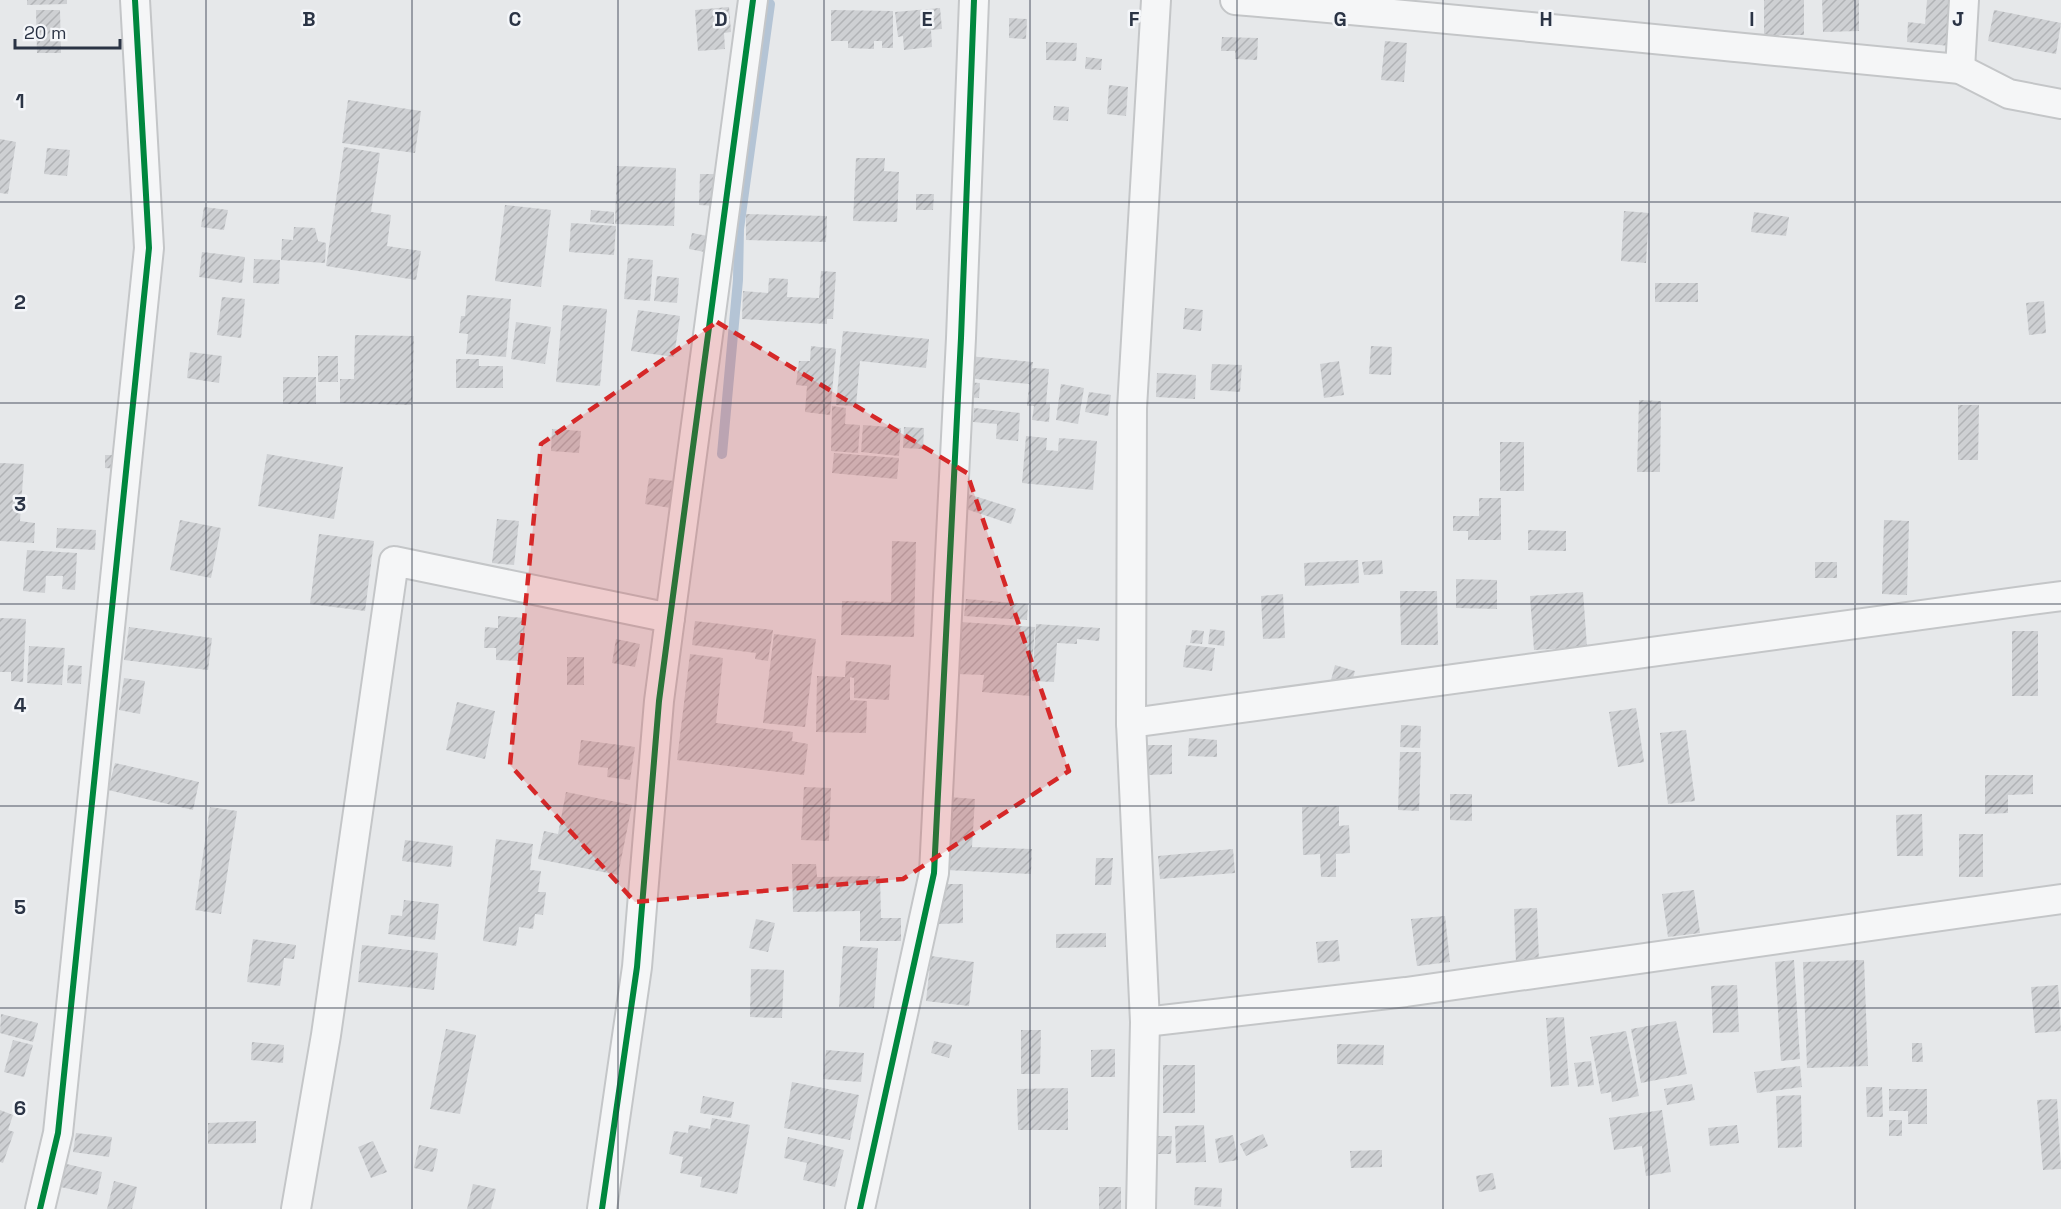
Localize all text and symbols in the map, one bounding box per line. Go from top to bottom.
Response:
text: B [302,6,316,32]
text: C [509,6,522,32]
text: D [714,6,728,32]
text: E [921,6,933,32]
text: F [1129,6,1140,32]
text: G [1333,6,1347,32]
text: H [1539,6,1553,32]
text: I [1749,6,1755,32]
text: J [1952,6,1964,32]
scale bar [15,12,120,50]
text: 20 m [24,21,67,44]
text: 1 [15,88,25,114]
text: 2 [14,289,26,315]
text: 3 [14,491,26,517]
text: 4 [14,692,27,718]
text: 5 [14,894,26,920]
text: 6 [14,1095,26,1121]

